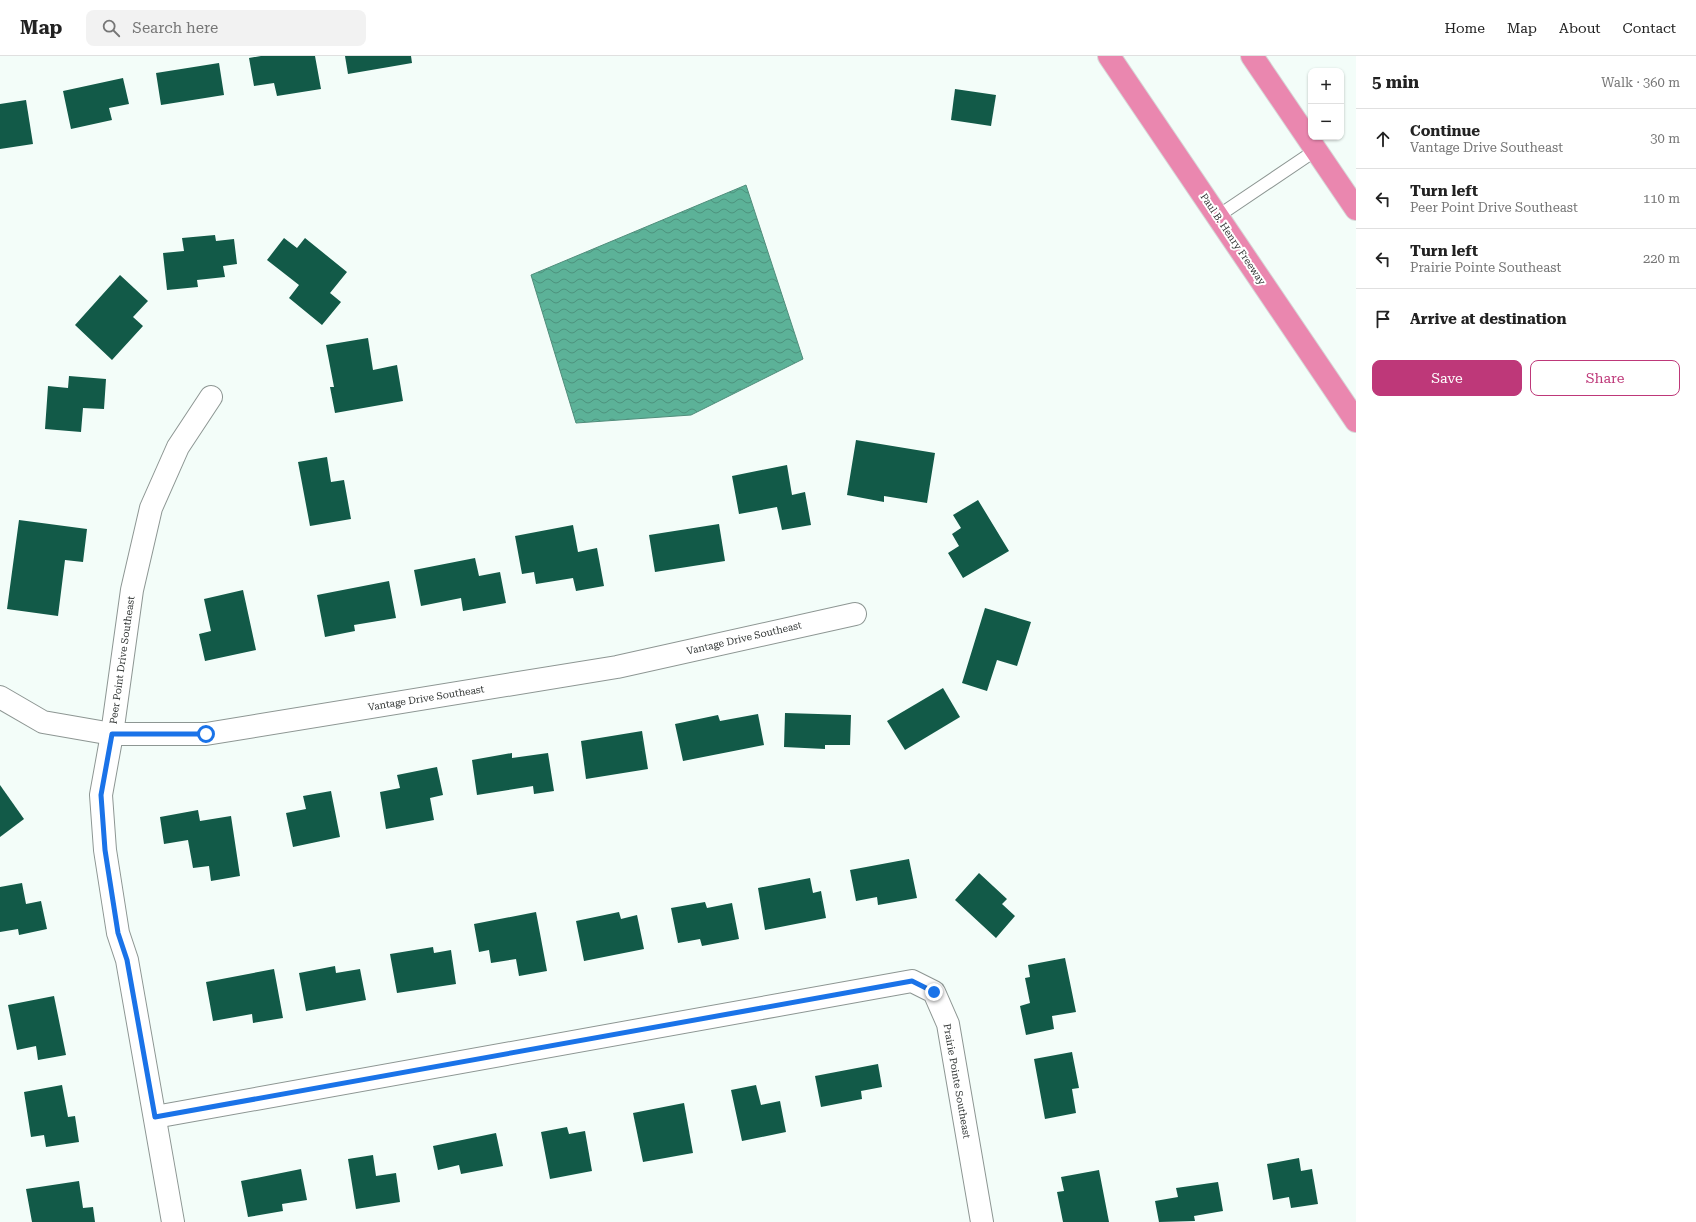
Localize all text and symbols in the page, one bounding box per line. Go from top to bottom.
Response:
search box [86,10,366,46]
text: Map [20,16,62,39]
icon: search [100,17,122,39]
text: Search here [132,19,218,37]
text: Home [1444,20,1485,36]
text: Map [1507,20,1537,36]
text: About [1559,20,1601,36]
text: Contact [1623,20,1676,36]
map controls [1308,68,1344,140]
button: + [1308,68,1344,104]
text: 5 min [1372,72,1419,92]
text: Walk · 360 m [1601,75,1680,90]
button: − [1308,104,1344,140]
text: Continue [1410,122,1480,140]
icon: ahead [1372,128,1394,150]
text: 30 m [1650,131,1680,146]
text: Vantage Drive Southeast [1410,140,1563,155]
text: Turn left [1410,182,1478,200]
icon: left [1372,188,1394,210]
street label: Paul B. Henry Freeway [1198,191,1268,287]
text: 110 m [1643,191,1680,206]
text: Peer Point Drive Southeast [1410,200,1578,215]
text: Turn left [1410,242,1478,260]
icon: left [1372,248,1394,270]
text: 220 m [1643,251,1680,266]
text: Prairie Pointe Southeast [1410,260,1561,275]
icon: arrive [1372,308,1394,330]
text: Arrive at destination [1410,310,1566,328]
button: Save [1372,360,1522,396]
button: Share [1530,360,1680,396]
street label: Peer Point Drive Southeast [108,595,136,725]
street label: Vantage Drive Southeast [685,619,803,657]
street label: Vantage Drive Southeast [367,683,485,713]
route start [197,725,215,743]
route end [925,983,943,1001]
street label: Prairie Pointe Southeast [941,1023,973,1139]

